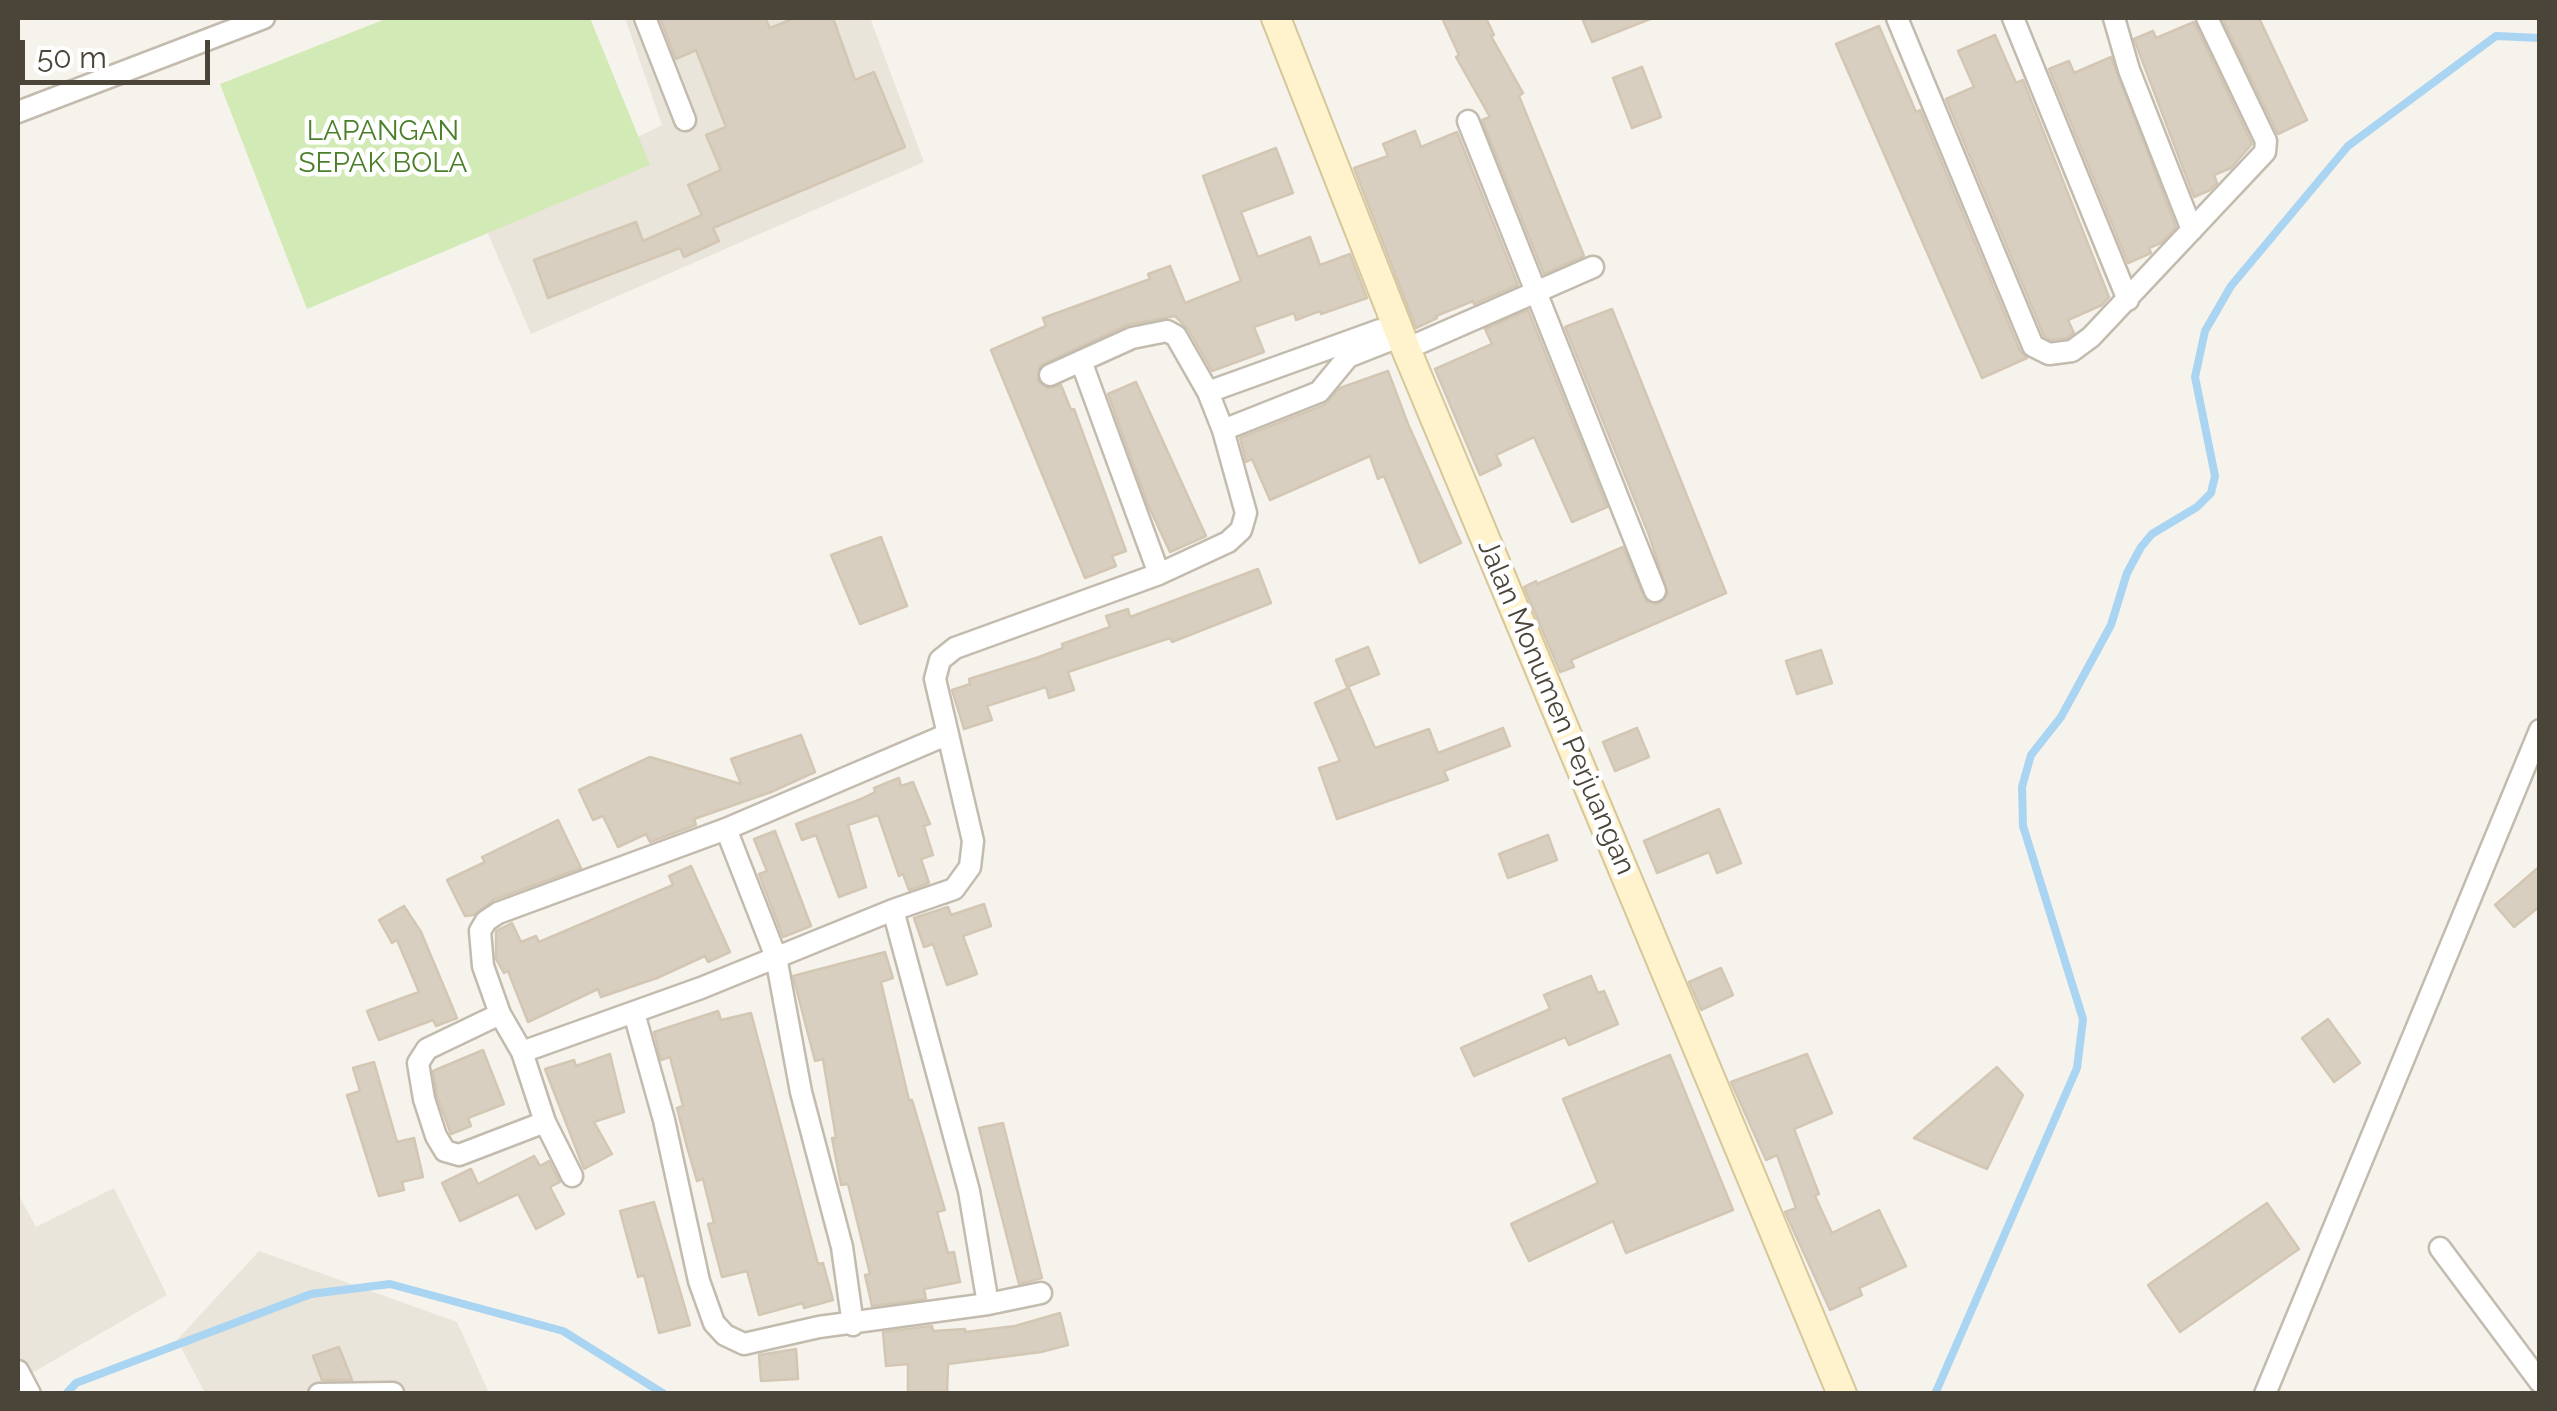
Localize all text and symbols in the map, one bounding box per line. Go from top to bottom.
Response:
scale bar [25,20,215,82]
text: 50 m [37,40,107,75]
park label: LAPANGAN SEPAK BOLA [298,115,468,181]
street label: Jalan Monumen Perjuangan [1470,534,1642,880]

